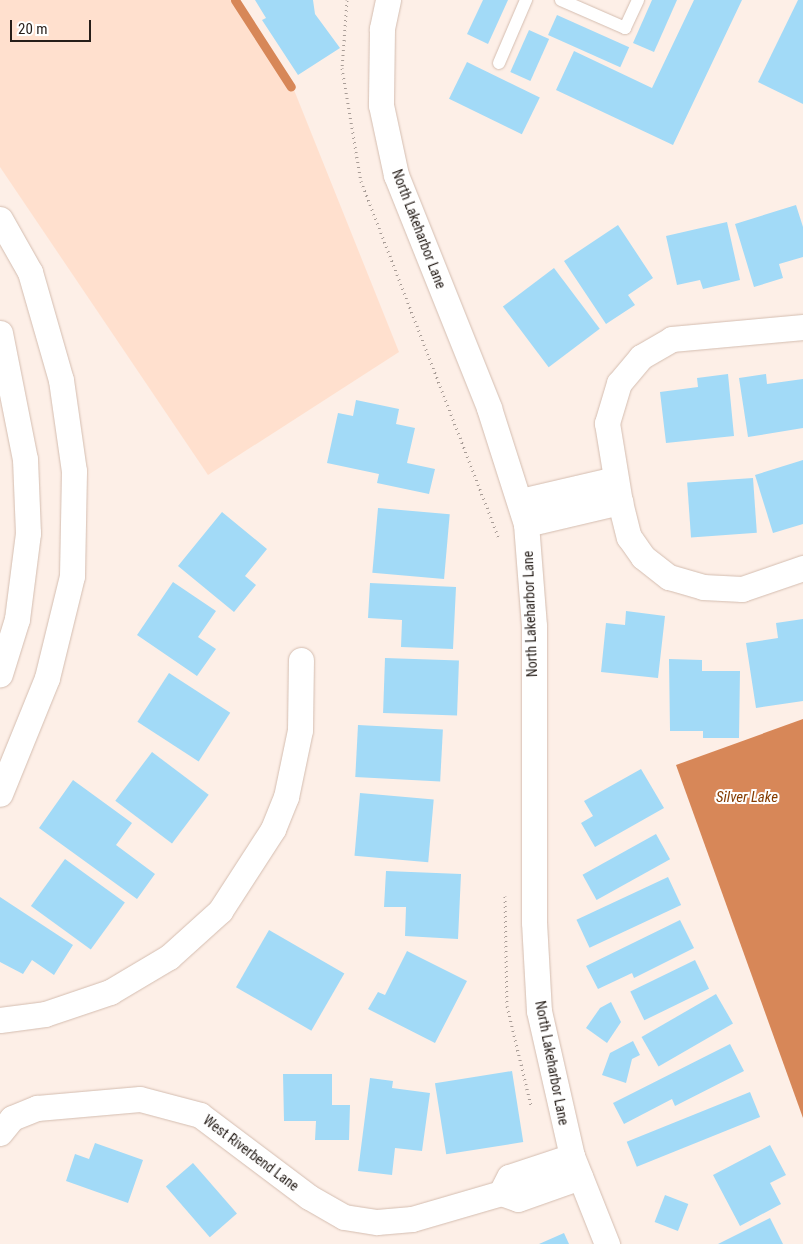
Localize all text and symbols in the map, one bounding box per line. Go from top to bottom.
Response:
scale bar [12,10,94,42]
text: 20 m [18,20,48,38]
street label: North Lakeharbor Lane [389,167,449,291]
street label: North Lakeharbor Lane [519,551,541,677]
water label: Silver Lake [716,789,778,807]
street label: North Lakeharbor Lane [532,999,572,1127]
street label: West Riverbend Lane [200,1112,302,1194]

